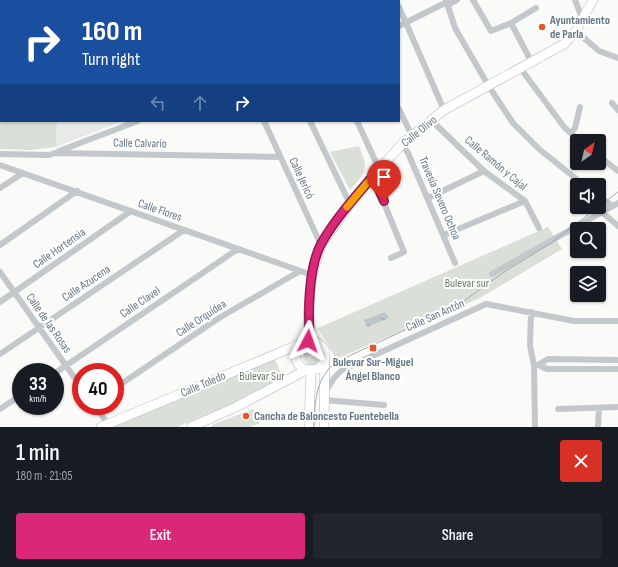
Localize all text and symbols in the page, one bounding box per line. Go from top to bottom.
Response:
place label: Ayuntamiento de Parla [549,13,610,42]
text: 160 m [82,15,142,48]
icon: right [16,16,68,68]
marker: Ayuntamiento de Parla [537,22,547,32]
text: Turn right [82,49,140,70]
icon: left [147,92,169,114]
icon: ahead [189,92,211,114]
icon: right [231,92,253,114]
street label: Calle Olivo [398,112,440,150]
street label: Calle Ramón y Cajal [461,133,530,194]
north arrow [570,134,606,170]
map controls [570,134,606,302]
street label: Calle Calvario [113,136,167,151]
street label: Travesía Severo Ochoa [415,154,464,242]
street label: Calle Jericó [285,155,318,201]
pin [367,160,401,201]
icon: arrive [373,166,395,188]
button: sound [570,178,606,214]
street label: Calle Flores [136,196,184,225]
button: search [570,222,606,258]
street label: Calle Hortensia [30,225,89,272]
street label: Calle Azucena [59,262,114,305]
button: layers [570,266,606,302]
park label: Bulevar sur [445,276,490,291]
street label: Calle Clavel [117,283,163,321]
street label: Calle de las Rosas [22,290,75,356]
street label: Calle Orquídea [173,296,230,340]
street label: Calle San Antón [404,296,467,335]
position arrow [287,320,329,362]
marker: Bulevar Sur-Miguel Ángel Blanco [368,343,378,353]
place label: Bulevar Sur-Miguel Ángel Blanco [333,355,413,384]
speed limit sign: 40 [72,363,124,415]
street label: Calle Toledo [178,368,228,401]
park label: Bulevar Sur [239,369,285,384]
text: 33 [29,372,47,396]
text: km/h [29,393,47,405]
place label: Cancha de Baloncesto Fuentebella [254,409,399,424]
marker: Cancha de Baloncesto Fuentebella [241,411,251,421]
text: 1 min [16,438,60,467]
button: close [560,440,602,482]
text: 180 m · 21:05 [16,468,73,484]
button: Exit [16,513,305,559]
button: Share [313,513,602,559]

